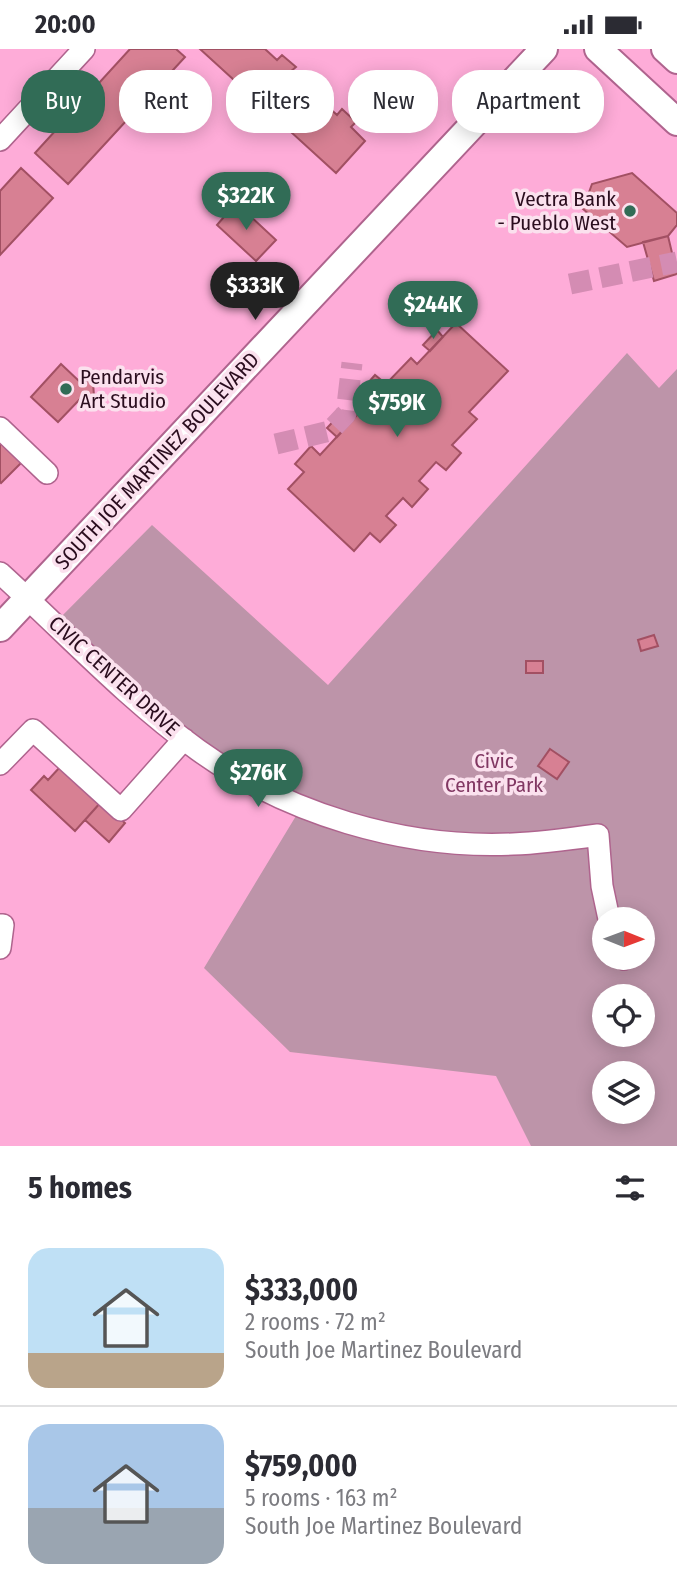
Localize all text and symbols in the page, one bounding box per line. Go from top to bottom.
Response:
text: 20:00 [35,9,96,40]
chip: Buy [21,70,105,133]
chip: Rent [119,70,212,133]
chip: Filters [226,70,334,133]
chip: New [348,70,438,133]
chip: Apartment [452,70,604,133]
pin: $322K [197,173,295,232]
text: $322K [218,181,274,209]
place label: Vectra Bank - Pueblo West [497,186,616,236]
marker: Vectra Bank - Pueblo West [622,203,638,219]
pin: $333K [206,263,304,322]
text: $333K [226,271,284,299]
pin: $244K [384,281,482,341]
text: $244K [404,290,462,318]
street label: SOUTH JOE MARTINEZ BOULEVARD [49,347,265,575]
place label: Pendarvis Art Studio [80,364,166,414]
pin: $759K [348,379,446,439]
marker: Pendarvis Art Studio [58,381,74,397]
text: $759K [369,388,425,416]
street label: CIVIC CENTER DRIVE [43,611,185,742]
park label: Civic Center Park [445,748,543,798]
pin: $276K [209,749,307,809]
text: $276K [230,758,286,786]
north arrow [592,907,654,969]
map controls [592,907,655,1124]
button: locate [592,984,655,1047]
button: layers [592,1061,655,1124]
icon: filters [611,1169,649,1207]
text: 5 homes [28,1170,132,1206]
text: $333,000 [245,1272,358,1308]
icon: home [84,1276,168,1360]
text: 2 rooms · 72 m² [245,1308,386,1336]
text: South Joe Martinez Boulevard [245,1336,522,1364]
text: $759,000 [245,1448,357,1484]
icon: home [84,1452,168,1536]
text: 5 rooms · 163 m² [245,1484,398,1512]
text: South Joe Martinez Boulevard [245,1512,522,1540]

